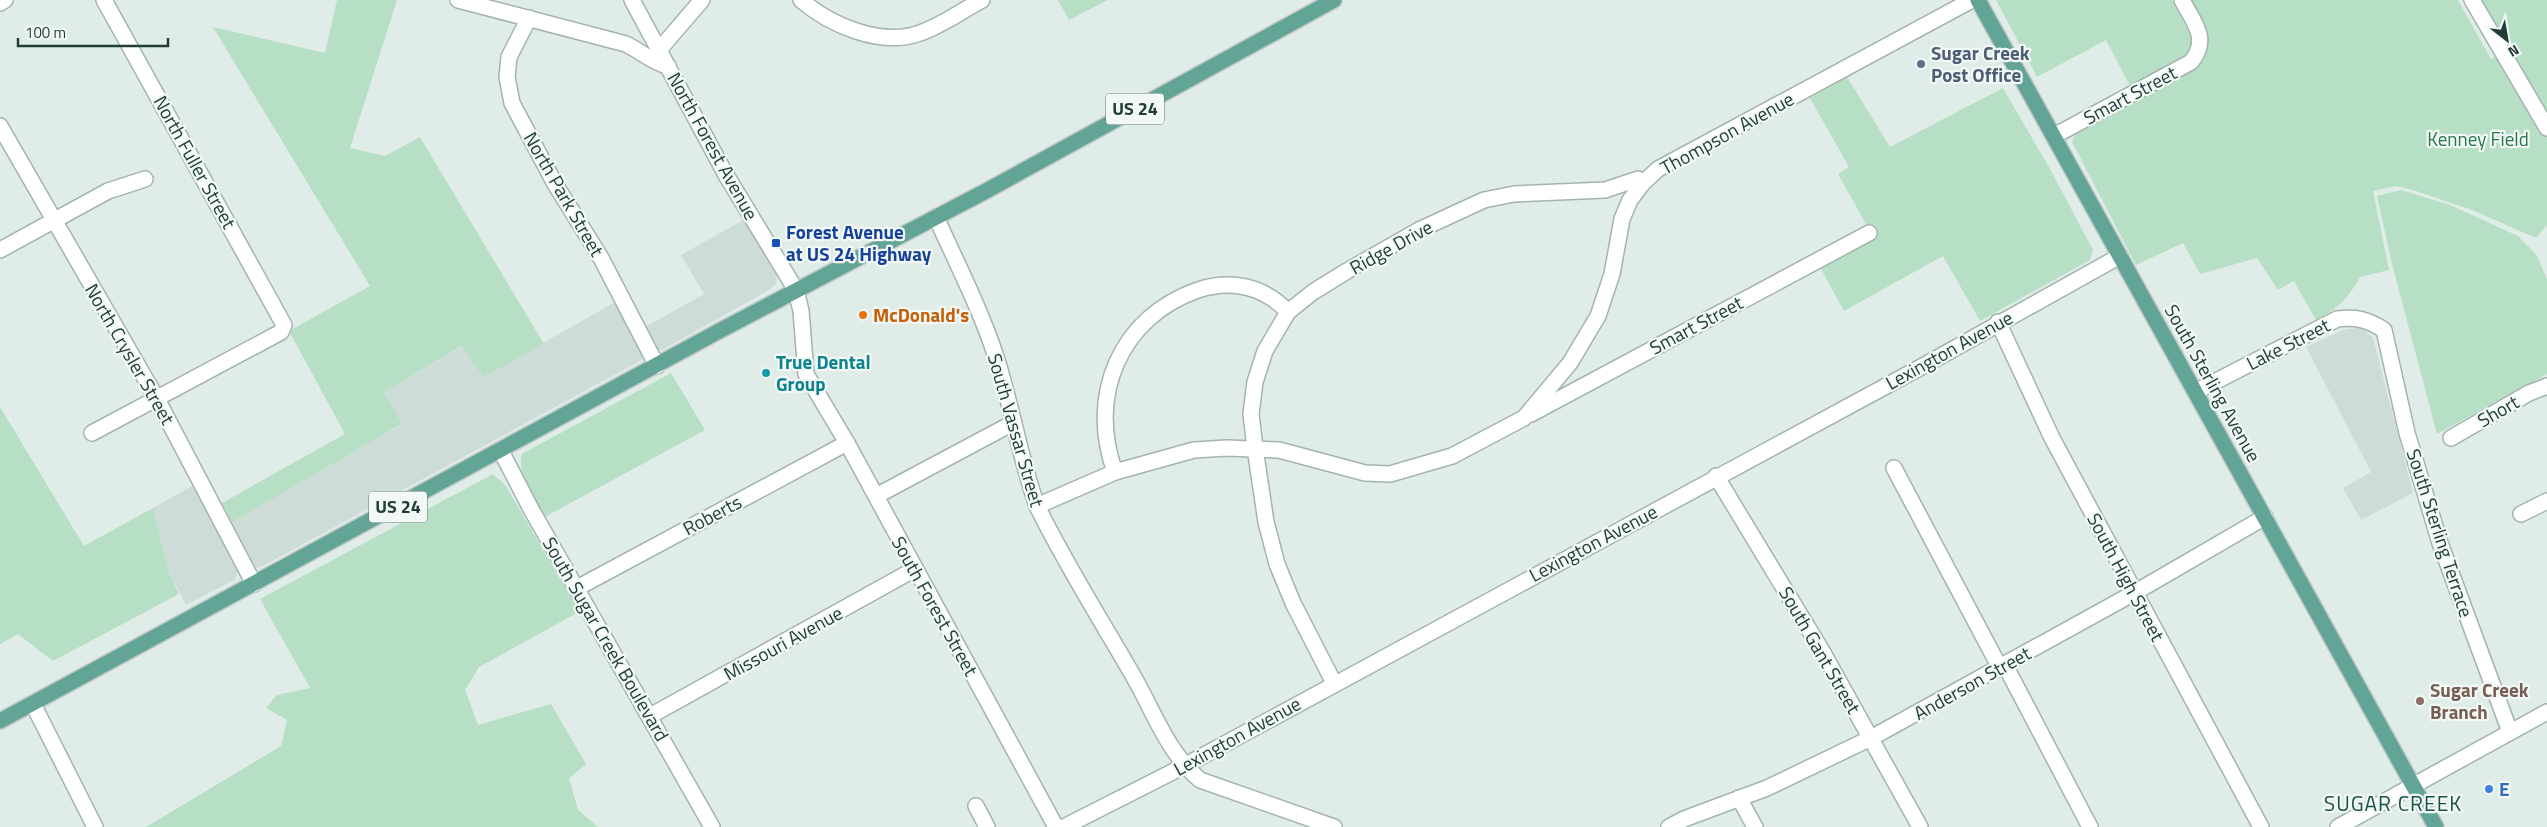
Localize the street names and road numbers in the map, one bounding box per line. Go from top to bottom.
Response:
street label: Smart Street [2078,58,2182,131]
street label: North Forest Avenue [661,66,766,225]
street label: Thompson Avenue [1655,84,1799,181]
street label: North Fuller Street [147,90,244,234]
road number: US 24 [1106,94,1164,125]
street label: North Park Street [517,126,612,262]
street label: Ridge Drive [1344,212,1438,281]
street label: North Crysler Street [78,278,183,430]
street label: Smart Street [1644,288,1748,361]
street label: South Sterling Avenue [2158,299,2269,467]
street label: Lexington Avenue [1880,303,2018,397]
street label: Lake Street [2241,310,2335,377]
street label: South Vassar Street [981,350,1052,510]
street label: Short [2472,387,2524,434]
street label: South Sterling Terrace [2400,445,2481,621]
street label: Roberts [677,487,747,542]
road number: US 24 [369,492,427,522]
street label: Lexington Avenue [1523,496,1662,589]
street label: South High Street [2080,507,2173,646]
street label: South Sugar Creek Boulevard [536,531,677,746]
street label: South Forest Street [885,531,986,681]
street label: South Gant Street [1772,581,1869,719]
street label: Missouri Avenue [718,598,848,687]
street label: Anderson Street [1908,638,2036,727]
street label: Lexington Avenue [1168,689,1306,783]

